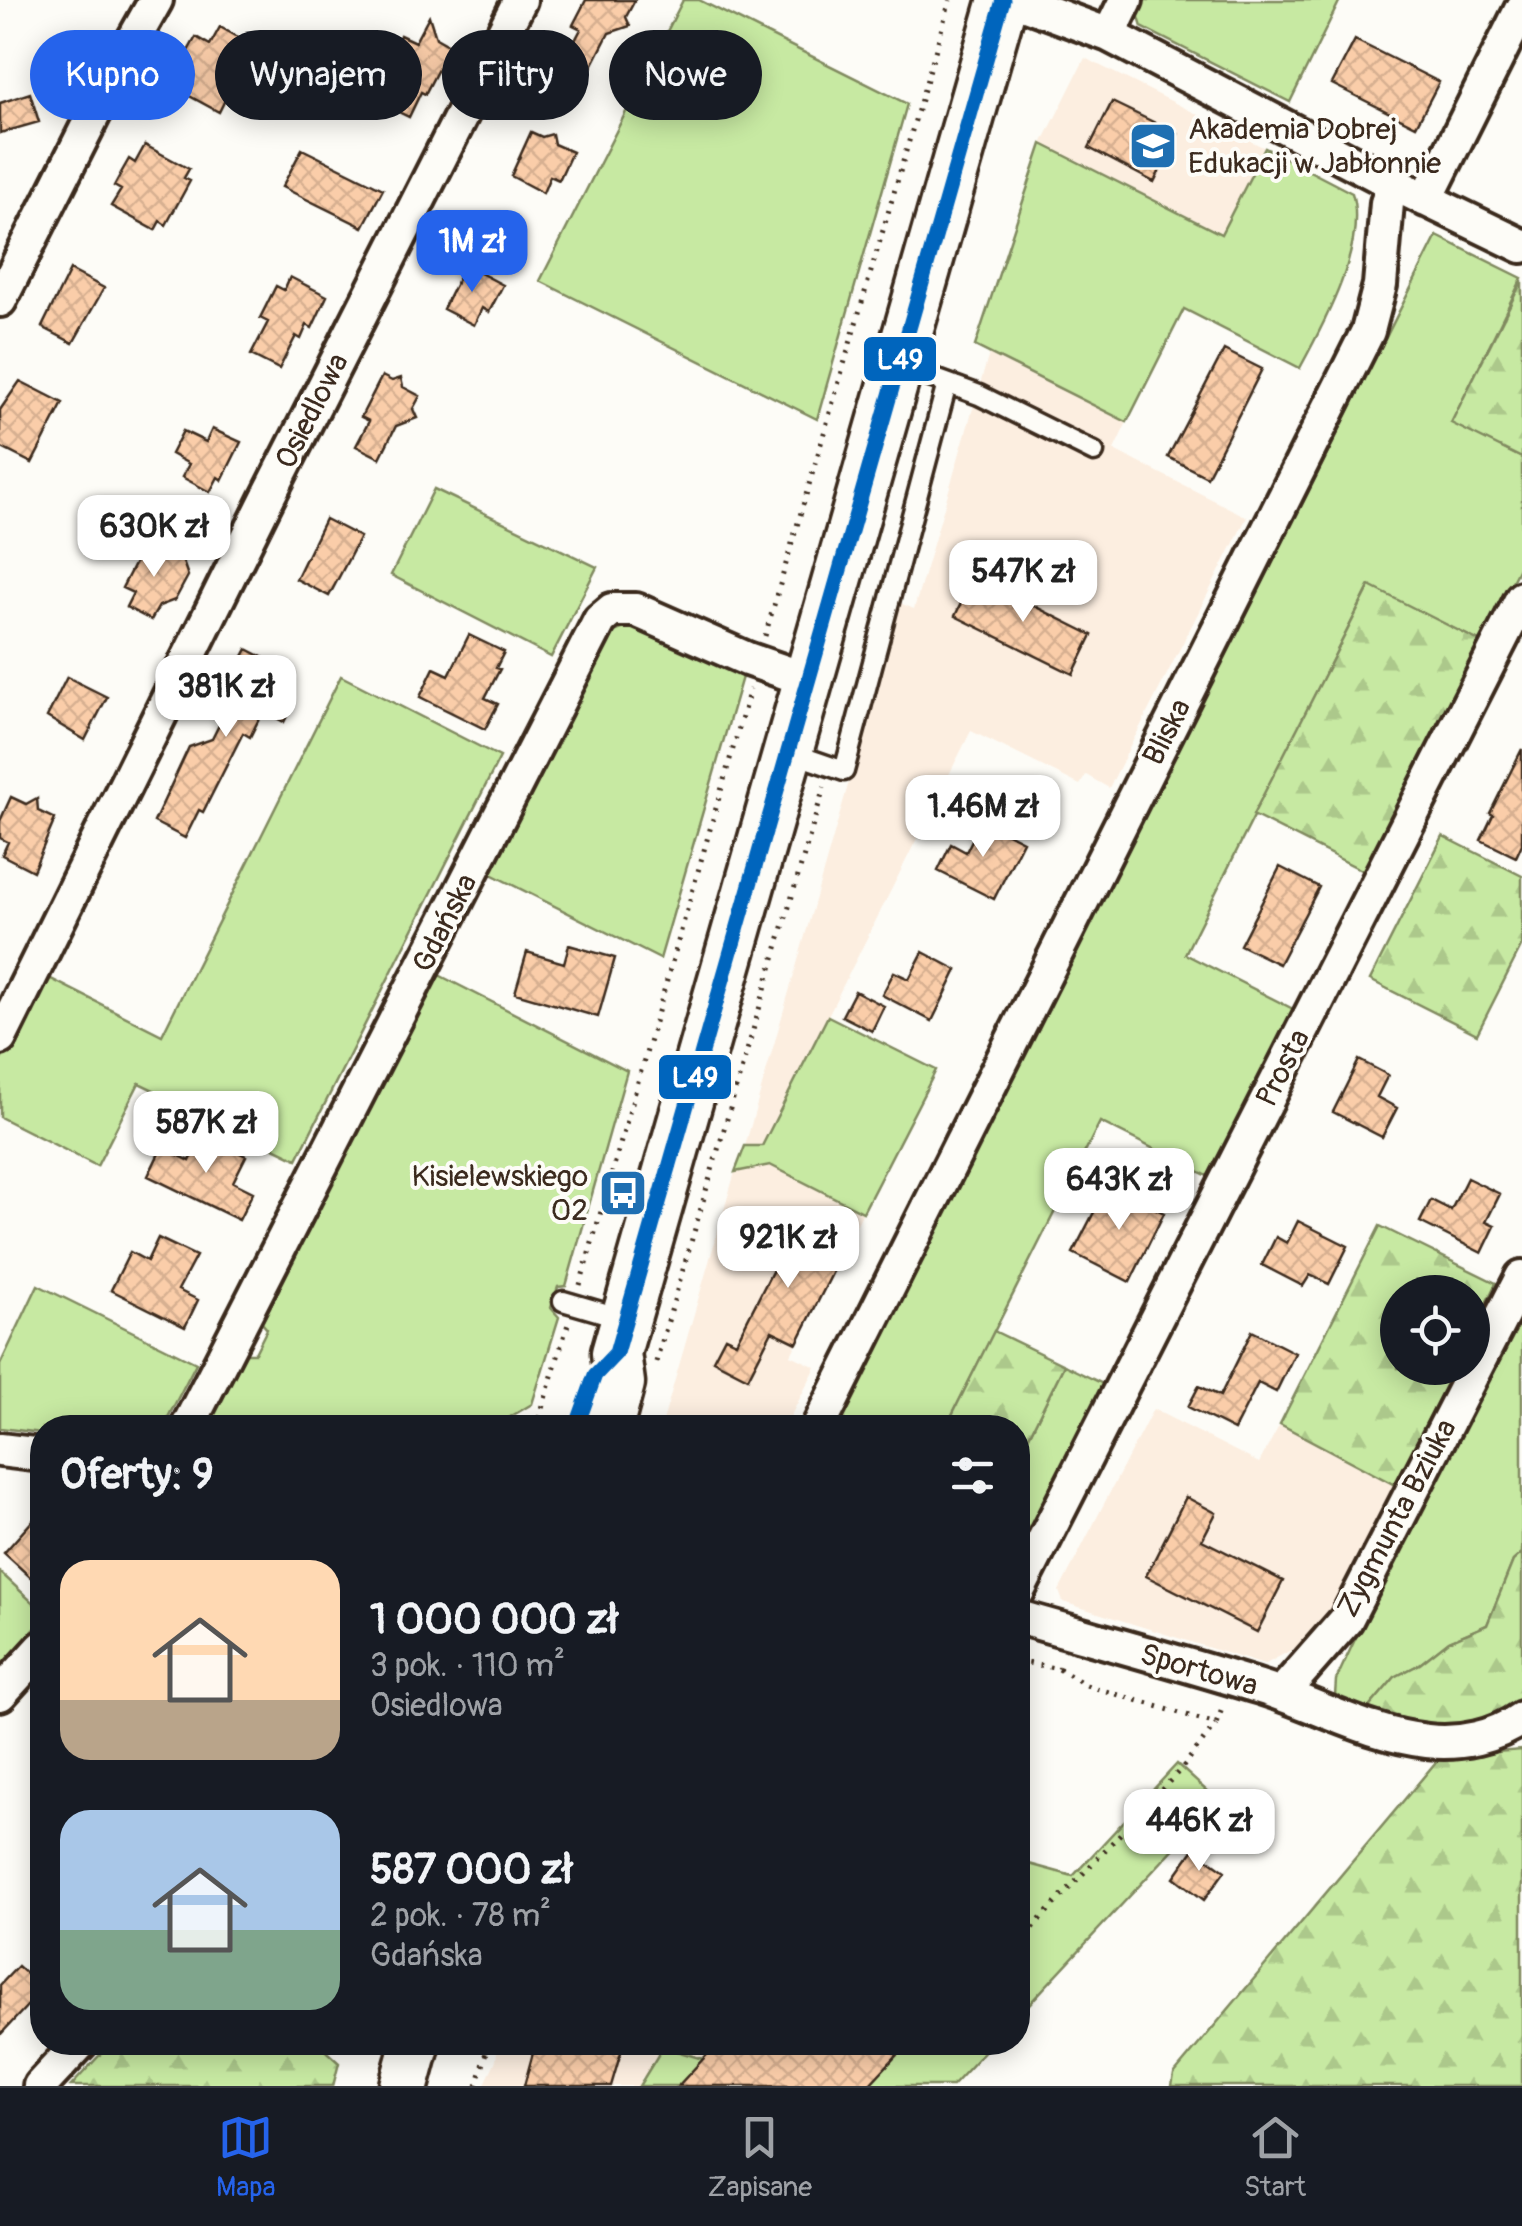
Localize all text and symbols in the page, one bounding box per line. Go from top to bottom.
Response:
chip: Kupno [30,30,195,120]
chip: Wynajem [215,30,422,120]
chip: Filtry [442,30,589,120]
chip: Nowe [609,30,762,120]
place label: Akademia Dobrej Edukacji w Jabłonnie [1188,111,1441,182]
school or university icon: Akademia Dobrej Edukacji w Jabłonnie [1127,120,1179,172]
pin: 1M zł [402,210,542,295]
text: 1M zł [438,222,506,262]
line badge: L49 [862,335,938,383]
text: L49 [877,343,923,378]
street label: Osiedlowa [267,347,357,475]
pin: 630K zł [62,495,246,580]
text: 630K zł [99,507,209,547]
pin: 547K zł [931,540,1115,625]
text: 547K zł [971,552,1075,592]
pin: 381K zł [134,655,318,740]
text: 381K zł [177,667,275,707]
street label: Bliska [1135,693,1199,771]
pin: 1.46M zł [880,775,1086,860]
text: 1.46M zł [927,787,1039,827]
street label: Gdańska [405,868,485,978]
street label: Prosta [1248,1023,1318,1113]
line badge: L49 [657,1053,733,1101]
text: L49 [672,1061,718,1096]
pin: 587K zł [114,1091,298,1176]
text: 587K zł [155,1103,257,1143]
pin: 643K zł [1027,1148,1211,1233]
place label: Kisielewskiego 02 [412,1158,588,1229]
text: 643K zł [1066,1160,1172,1200]
bus stop icon: Kisielewskiego 02 [597,1167,649,1219]
pin: 921K zł [696,1206,880,1291]
text: 921K zł [739,1218,837,1258]
map controls [1380,1275,1490,1385]
button: locate [1380,1275,1490,1385]
street label: Zygmunta Bziuka [1329,1413,1465,1623]
icon: filters [945,1448,1000,1503]
text: Oferty: 9 [60,1449,214,1501]
text: 1 000 000 zł [370,1594,618,1646]
icon: home [140,1600,260,1720]
street label: Sportowa [1136,1636,1262,1704]
text: 3 pok. · 110 m² [370,1646,565,1686]
text: Osiedlowa [370,1686,503,1726]
pin: 446K zł [1107,1789,1291,1874]
text: 446K zł [1146,1801,1252,1841]
text: 587 000 zł [370,1844,573,1896]
icon: home [140,1850,260,1970]
text: 2 pok. · 78 m² [370,1896,551,1936]
text: Gdańska [370,1936,483,1976]
tab: Mapa [216,2110,275,2205]
tab: Zapisane [707,2110,812,2205]
tab: Start [1244,2110,1306,2205]

